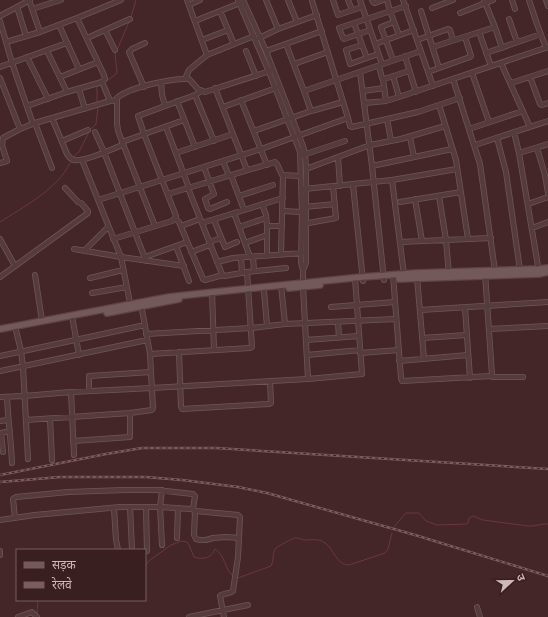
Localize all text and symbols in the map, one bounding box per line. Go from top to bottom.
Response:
legend [16,549,146,601]
text: सड़क [52,558,77,572]
north arrow [492,561,532,601]
text: उ [514,572,528,583]
text: रेलवे [52,577,72,592]

